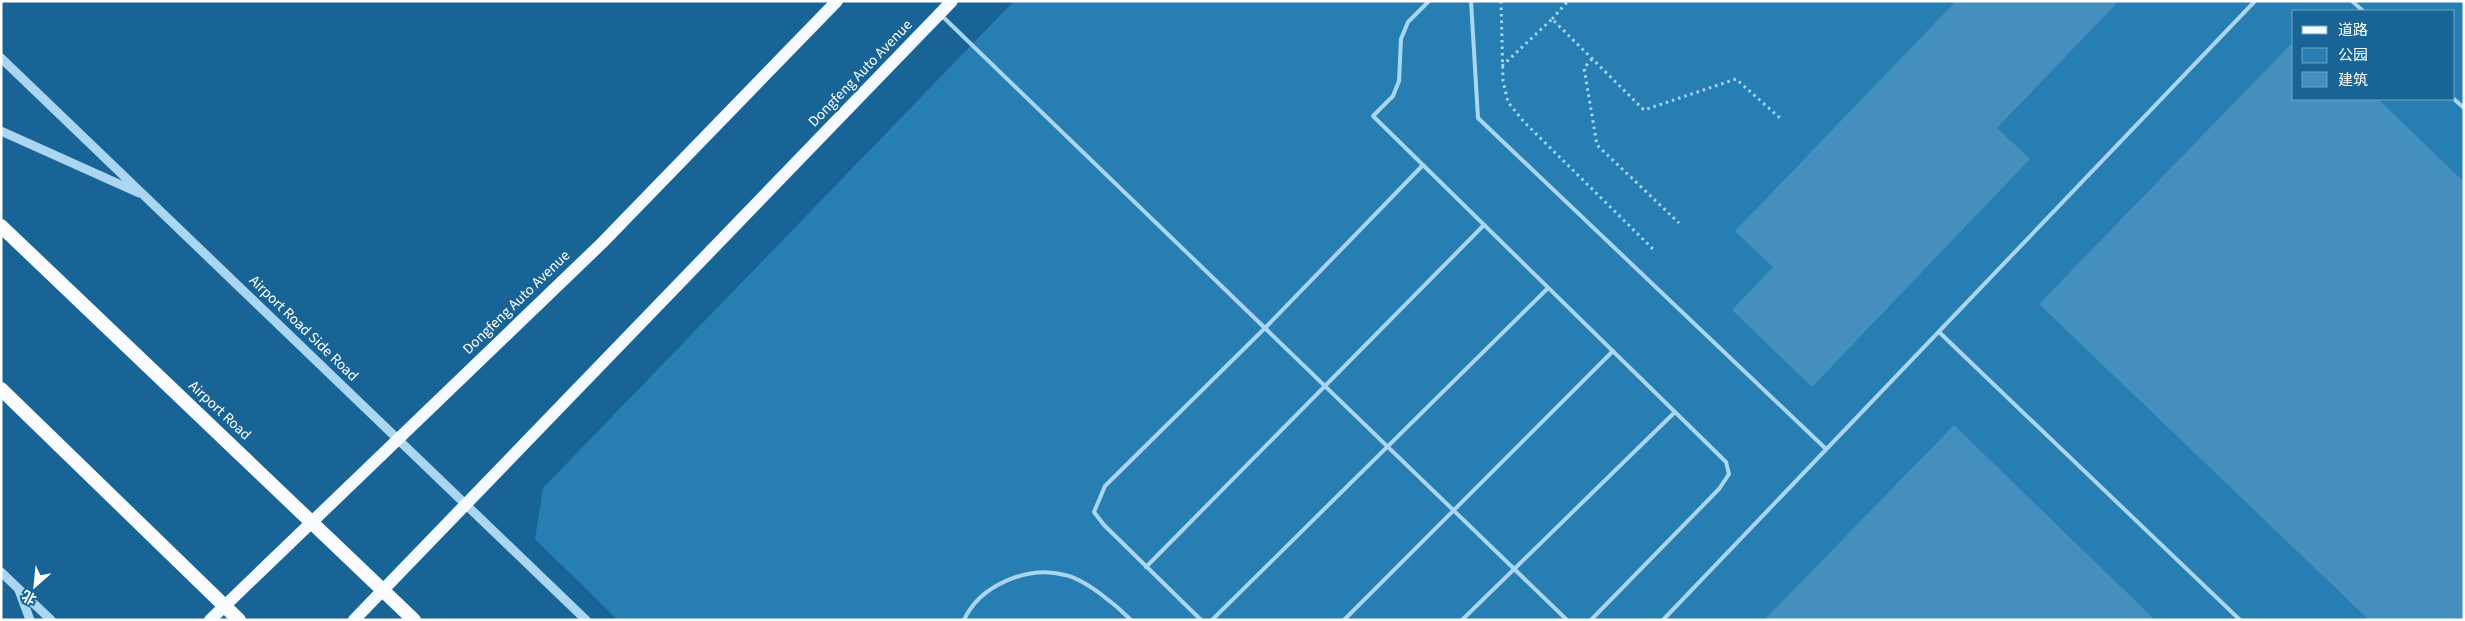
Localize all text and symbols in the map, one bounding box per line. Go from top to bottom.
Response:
legend [2292,10,2455,100]
street label: Dongfeng Auto Avenue [803,15,917,132]
text: 道路 [2338,20,2368,41]
text: 公园 [2338,45,2368,66]
text: 建筑 [2338,70,2368,91]
street label: Dongfeng Auto Avenue [458,245,575,359]
street label: Airport Road Side Road [244,271,363,386]
street label: Airport Road [184,376,256,445]
north arrow [10,561,60,611]
text: 北 [19,585,40,609]

